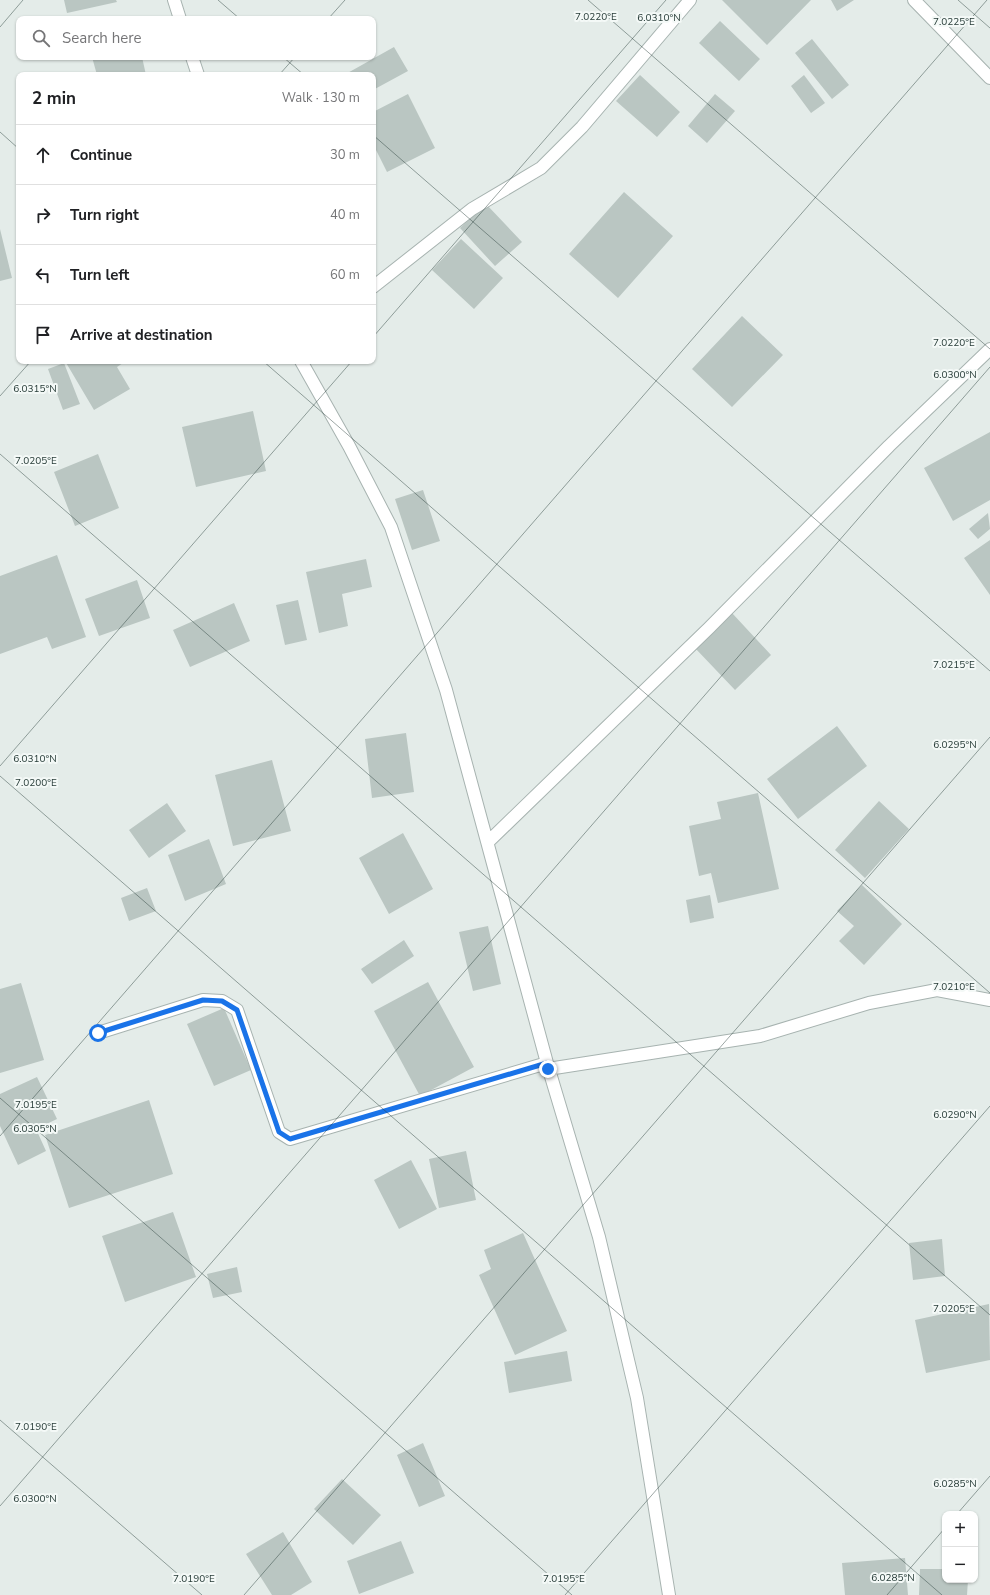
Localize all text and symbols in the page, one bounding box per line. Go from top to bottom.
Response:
text: 7.0220°E [575,10,617,24]
text: 6.0310°N [637,11,681,25]
text: 7.0225°E [933,15,975,29]
search box [16,16,376,60]
icon: search [30,27,52,49]
text: Search here [62,28,142,48]
text: 2 min [32,87,76,110]
text: Walk · 130 m [282,89,360,107]
icon: ahead [32,144,54,166]
text: Continue [70,145,132,165]
text: 30 m [330,146,360,164]
icon: right [32,204,54,226]
text: Turn right [70,205,139,225]
text: 40 m [330,206,360,224]
icon: left [32,264,54,286]
text: Turn left [70,265,129,285]
text: 60 m [330,266,360,284]
icon: arrive [32,324,54,346]
text: Arrive at destination [70,325,213,345]
text: 7.0220°E [933,336,975,350]
text: 6.0300°N [933,368,977,382]
text: 6.0315°N [13,382,57,396]
text: 7.0205°E [15,454,57,468]
text: 7.0215°E [933,658,975,672]
text: 6.0295°N [933,738,977,752]
text: 6.0310°N [13,752,57,766]
text: 7.0200°E [15,776,57,790]
text: 7.0210°E [933,980,975,994]
route start [89,1024,107,1042]
route end [539,1060,557,1078]
text: 7.0195°E [15,1098,57,1112]
text: 6.0290°N [933,1108,977,1122]
text: 6.0305°N [13,1122,57,1136]
text: 7.0205°E [933,1302,975,1316]
text: 7.0190°E [15,1420,57,1434]
text: 6.0285°N [933,1477,977,1491]
text: 6.0300°N [13,1492,57,1506]
map controls [942,1511,978,1583]
button: + [942,1511,978,1547]
button: − [942,1547,978,1583]
text: 6.0285°N [871,1571,915,1585]
text: 7.0190°E [173,1572,215,1586]
text: 7.0195°E [543,1572,585,1586]

